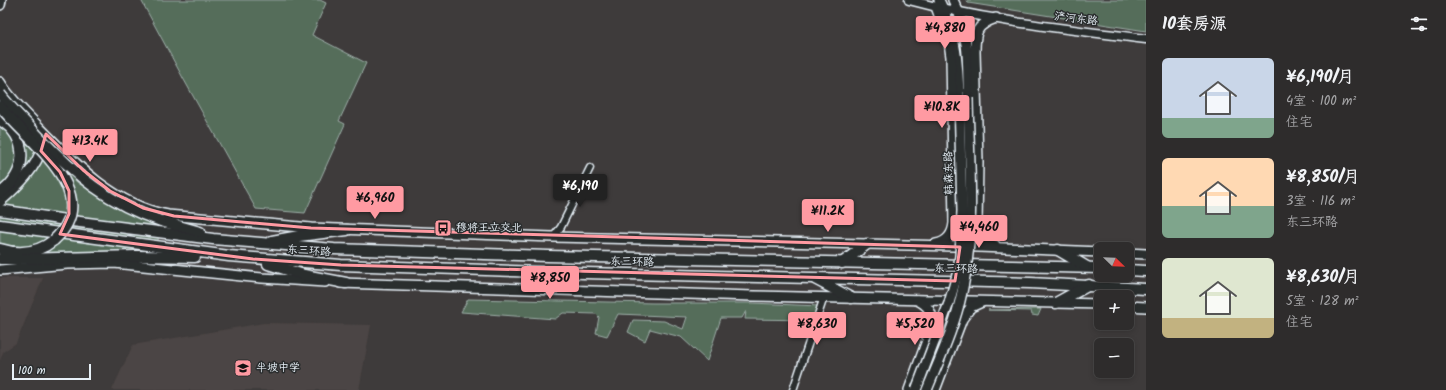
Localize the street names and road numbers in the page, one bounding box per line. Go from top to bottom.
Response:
street label: 浐河东路 [1053,7,1099,31]
street label: 韩森东路 [940,151,958,195]
street label: 东三环路 [286,240,332,262]
street label: 东三环路 [610,253,654,271]
street label: 东三环路 [934,260,978,278]

